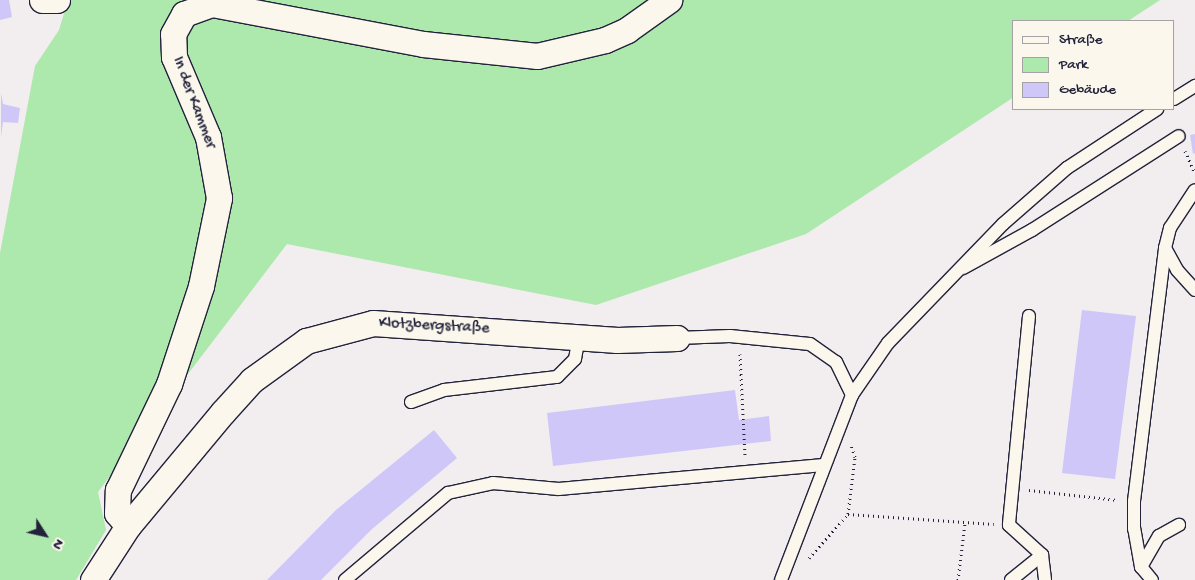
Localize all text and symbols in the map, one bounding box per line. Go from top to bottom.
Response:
legend [1012,20,1175,110]
text: Straße [1059,31,1103,49]
street label: In der Kammer [167,54,219,152]
text: Park [1059,56,1088,74]
text: Gebäude [1059,81,1116,99]
street label: Klotzbergstraße [378,315,490,339]
north arrow [20,510,70,560]
text: N [48,535,67,553]

